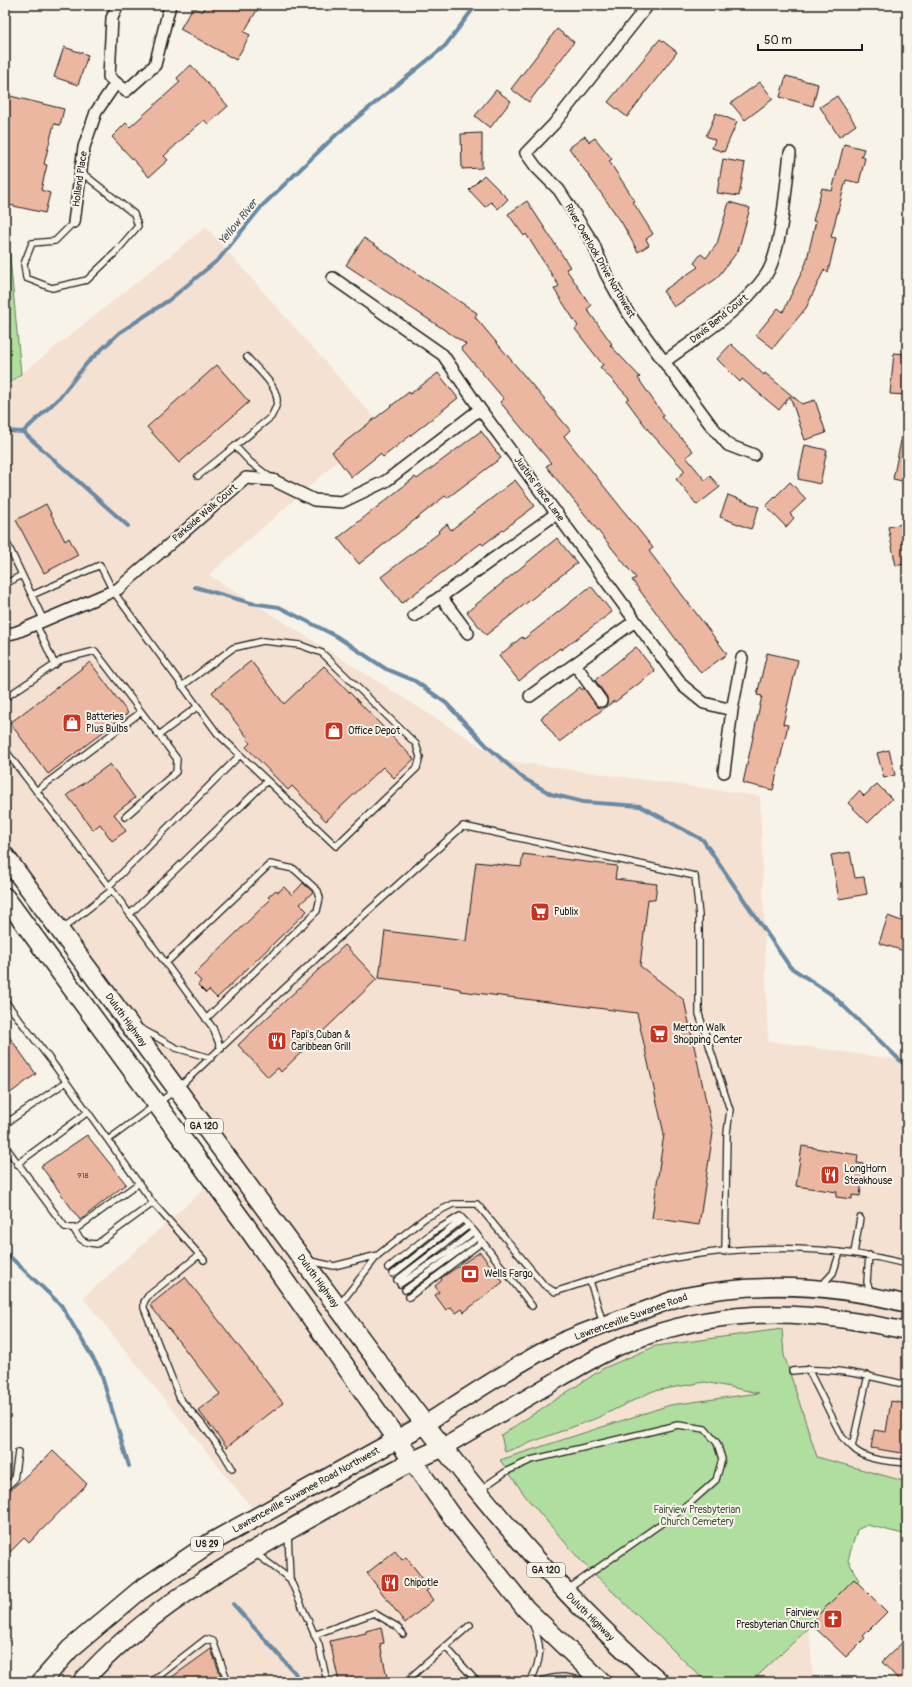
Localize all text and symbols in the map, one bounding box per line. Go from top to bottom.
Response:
scale bar [758,26,862,52]
text: 50 m [764,33,792,48]
street label: Holland Place [70,150,90,208]
water label: Yellow River [216,195,261,247]
street label: River Overlook Drive Northwest [562,202,638,321]
street label: Davis Bend Court [688,291,751,346]
street label: Justins Place Lane [511,454,567,524]
street label: Parkside Walk Court [170,481,241,544]
place label: Batteries Plus Bulbs [86,711,129,735]
shop icon: Batteries Plus Bulbs [61,712,83,734]
shop icon: Office Depot [323,720,345,742]
place label: Office Depot [348,725,401,737]
supermarket icon: Publix [529,901,551,923]
place label: Publix [554,906,579,918]
street label: Duluth Highway [103,991,150,1050]
place label: Merton Walk Shopping Center [673,1022,742,1046]
supermarket icon: Merton Walk Shopping Center [648,1023,670,1045]
place label: Papi's Cuban & Caribbean Grill [291,1029,351,1053]
restaurant icon: Papi's Cuban & Caribbean Grill [266,1030,288,1052]
road number: GA 120 [185,1119,223,1133]
place label: LongHorn Steakhouse [844,1163,892,1187]
restaurant icon: LongHorn Steakhouse [819,1164,841,1186]
house number: 918 [77,1171,89,1180]
street label: Duluth Highway [295,1252,342,1311]
bank icon: Wells Fargo [459,1263,481,1285]
place label: Wells Fargo [484,1268,534,1280]
street label: Lawrenceville Suwanee Road [573,1291,689,1343]
street label: Lawrenceville Suwanee Road Northwest [230,1444,382,1536]
park label: Fairview Presbyterian Church Cemetery [653,1504,741,1528]
road number: US 29 [191,1537,223,1551]
road number: GA 120 [527,1563,565,1577]
restaurant icon: Chipotle [379,1572,401,1594]
place label: Chipotle [404,1577,438,1589]
street label: Duluth Highway [563,1590,617,1644]
place label: Fairview Presbyterian Church [736,1607,819,1631]
church icon: Fairview Presbyterian Church [822,1608,844,1630]

